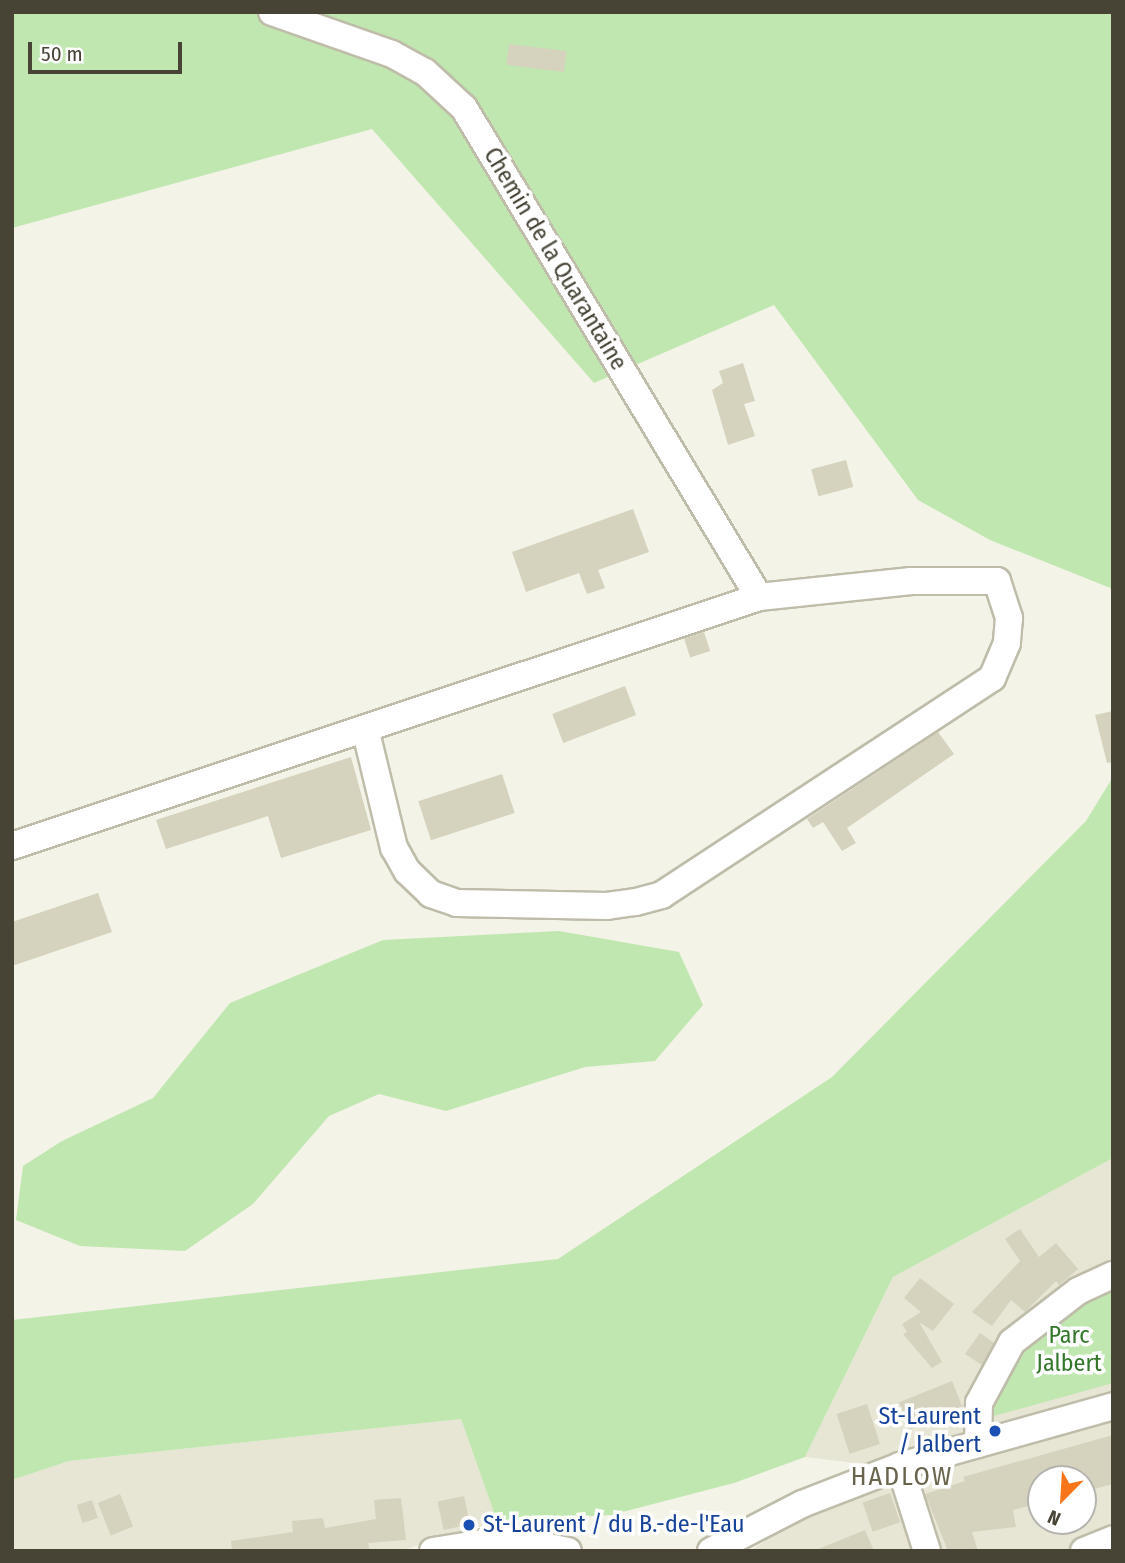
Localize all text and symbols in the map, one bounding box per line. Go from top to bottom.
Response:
scale bar [32,28,186,72]
text: 50 m [41,41,83,67]
street label: Chemin de la Quarantaine [477,142,633,376]
park label: Parc Jalbert [1036,1322,1102,1378]
place label: St-Laurent / Jalbert [879,1403,981,1459]
marker: St-Laurent / Jalbert [987,1423,1003,1439]
district label: HADLOW [851,1461,953,1493]
north arrow [1027,1465,1097,1535]
text: N [1044,1505,1064,1531]
place label: St-Laurent / du B.-de-l'Eau [483,1511,745,1539]
marker: St-Laurent / du B.-de-l'Eau [461,1517,477,1533]

